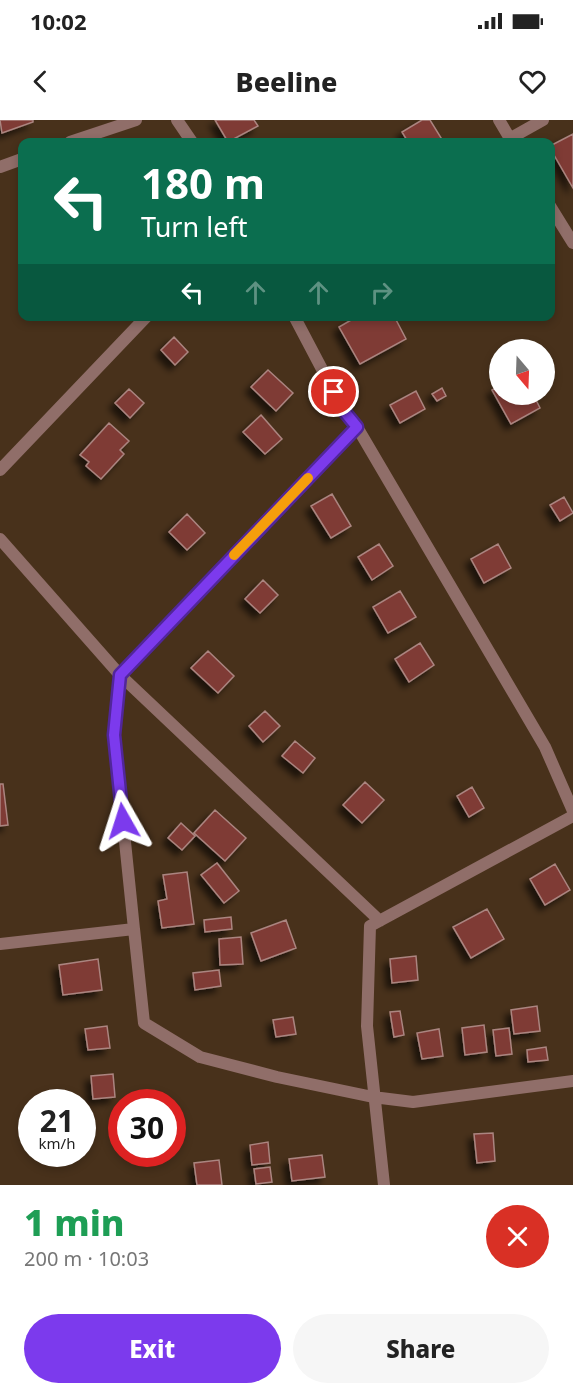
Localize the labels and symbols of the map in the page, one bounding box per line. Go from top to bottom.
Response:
north arrow [489,339,555,405]
pin [308,366,359,417]
position arrow [91,789,155,853]
speed limit sign: 30 [108,1089,186,1167]

